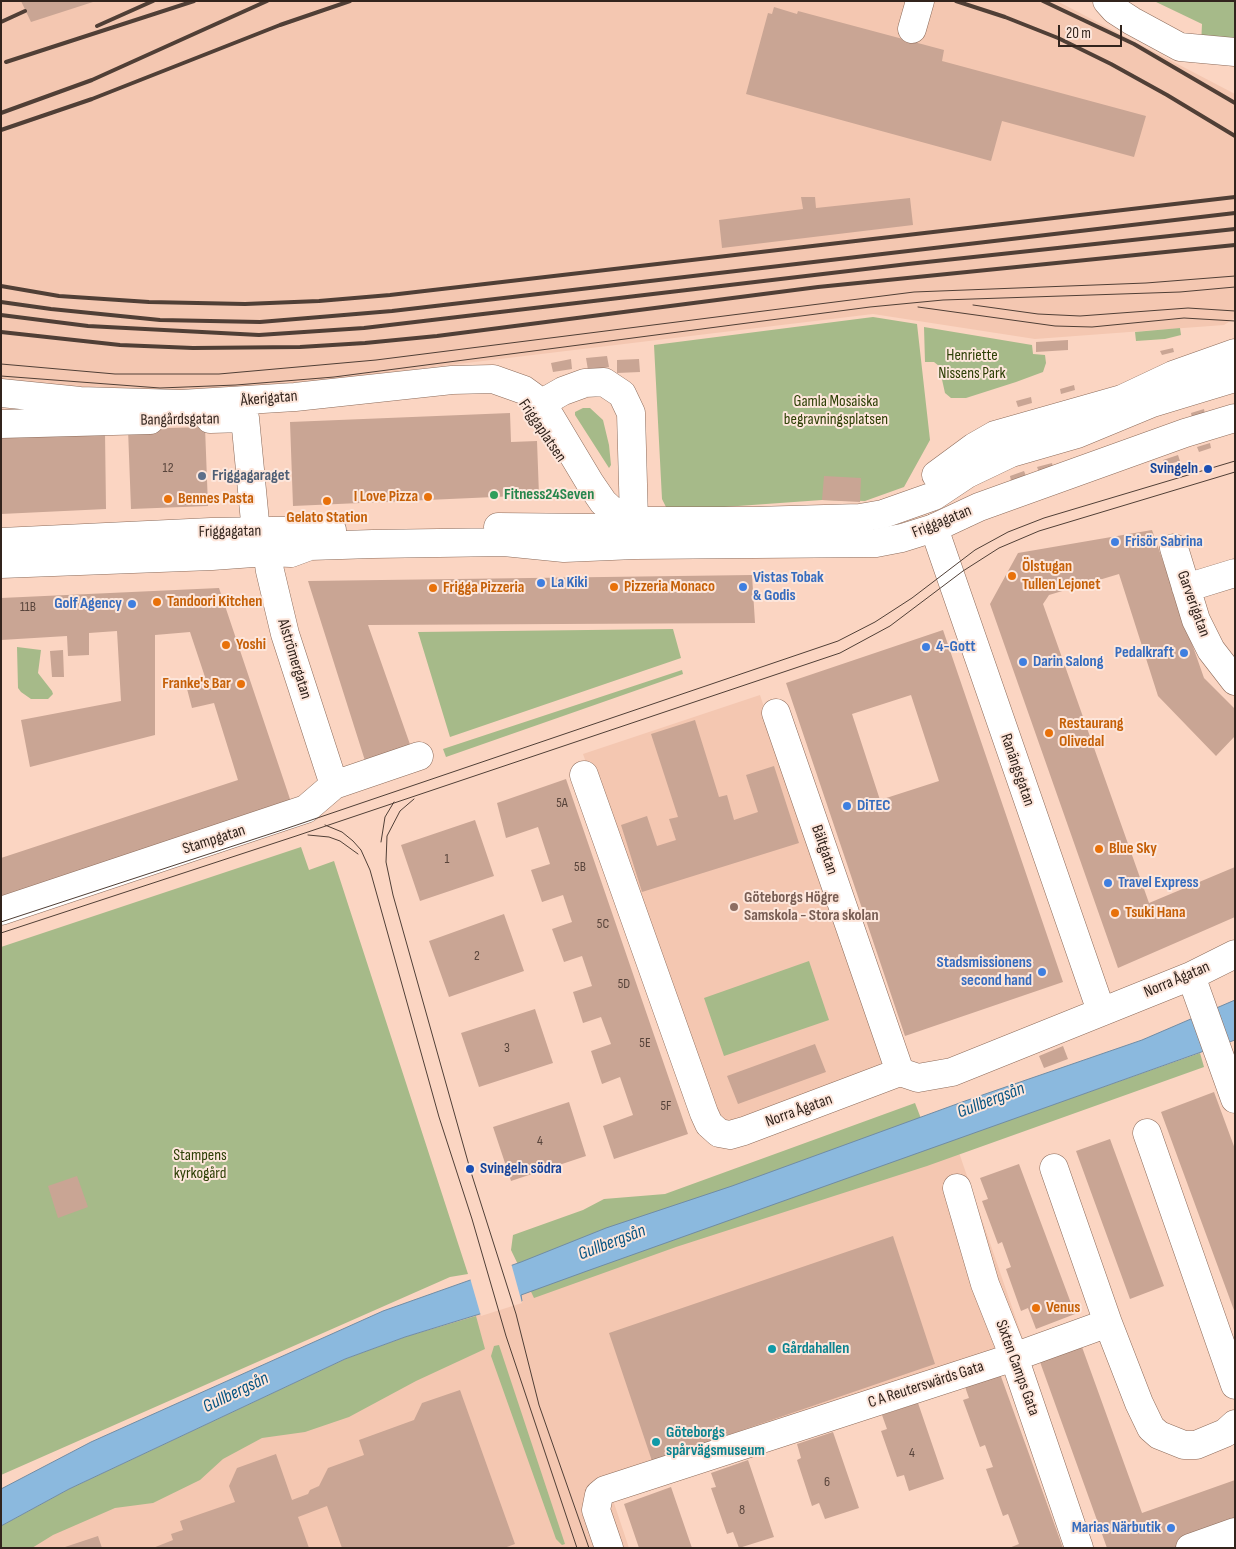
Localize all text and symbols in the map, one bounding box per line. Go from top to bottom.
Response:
scale bar [1061,15,1125,47]
text: 20 m [1066,24,1091,43]
park label: Henriette Nissens Park [938,346,1006,384]
street label: Åkerigatan [240,387,298,411]
park label: Gamla Mosaiska begravningsplatsen [784,392,888,430]
street label: Friggaplatsen [514,396,570,466]
street label: Bangårdsgatan [140,410,220,430]
place label: Svingeln [1150,459,1198,479]
house number: 12 [163,460,173,476]
marker: Svingeln [1202,463,1214,475]
place label: Friggagaraget [212,466,290,486]
marker: Friggagaraget [196,470,208,482]
place label: Fitness24Seven [504,485,594,505]
place label: I Love Pizza [354,487,418,507]
place label: Bennes Pasta [178,489,254,509]
marker: Fitness24Seven [488,489,500,501]
marker: I Love Pizza [422,491,434,503]
marker: Bennes Pasta [162,493,174,505]
marker: Gelato Station [321,495,333,507]
street label: Friggagatan [909,501,975,543]
place label: Gelato Station [286,508,368,528]
street label: Friggagatan [199,522,261,542]
place label: Frisör Sabrina [1125,532,1203,552]
marker: Frisör Sabrina [1109,536,1121,548]
place label: Ölstugan Tullen Lejonet [1022,557,1100,595]
place label: Vistas Tobak & Godis [753,568,824,606]
street label: Garverigatan [1172,568,1214,640]
marker: Ölstugan Tullen Lejonet [1006,570,1018,582]
place label: La Kiki [551,573,588,593]
marker: La Kiki [535,577,547,589]
place label: Pizzeria Monaco [624,577,715,597]
place label: Frigga Pizzeria [443,578,524,598]
marker: Pizzeria Monaco [608,581,620,593]
marker: Vistas Tobak & Godis [737,581,749,593]
marker: Frigga Pizzeria [427,582,439,594]
place label: Tandoori Kitchen [167,592,262,612]
place label: Golf Agency [54,594,122,614]
marker: Tandoori Kitchen [151,596,163,608]
marker: Golf Agency [126,598,138,610]
house number: 11B [20,599,36,615]
street label: Alströmergatan [273,617,315,701]
place label: Yoshi [236,635,266,655]
place label: 4-Gott [936,637,976,657]
marker: Yoshi [220,639,232,651]
marker: 4-Gott [920,641,932,653]
place label: Pedalkraft [1115,643,1174,663]
marker: Pedalkraft [1178,647,1190,659]
place label: Darin Salong [1033,652,1103,672]
marker: Darin Salong [1017,656,1029,668]
place label: Franke's Bar [162,674,231,694]
marker: Franke's Bar [235,678,247,690]
place label: Restaurang Olivedal [1059,714,1124,752]
marker: Restaurang Olivedal [1043,727,1055,739]
street label: Ranängsgatan [996,731,1038,809]
house number: 5A [556,795,568,811]
place label: DiTEC [857,796,890,816]
marker: DiTEC [841,800,853,812]
street label: Stampgatan [180,821,248,859]
street label: Bältgatan [807,823,841,877]
place label: Blue Sky [1109,839,1157,859]
marker: Blue Sky [1093,843,1105,855]
house number: 1 [445,851,449,867]
house number: 5B [574,859,586,875]
place label: Travel Express [1118,873,1199,893]
marker: Travel Express [1102,877,1114,889]
place label: Göteborgs Högre Samskola - Stora skolan [744,888,878,926]
marker: Göteborgs Högre Samskola - Stora skolan [728,901,740,913]
place label: Tsuki Hana [1125,903,1186,923]
marker: Tsuki Hana [1109,907,1121,919]
house number: 5C [597,916,609,932]
house number: 2 [474,948,480,964]
place label: Stadsmissionens second hand [936,953,1032,991]
street label: Norra Ågatan [1141,958,1213,1002]
marker: Stadsmissionens second hand [1036,966,1048,978]
house number: 5D [618,976,630,992]
house number: 5E [639,1035,651,1051]
house number: 3 [504,1040,510,1056]
water label: Gullbergsån [954,1078,1028,1124]
street label: Norra Ågatan [763,1090,835,1132]
house number: 5F [660,1098,672,1114]
house number: 4 [537,1133,543,1149]
park label: Stampens kyrkogård [173,1146,227,1184]
place label: Svingeln södra [480,1159,562,1179]
marker: Svingeln södra [464,1163,476,1175]
water label: Gullbergsån [575,1220,649,1266]
place label: Venus [1046,1298,1080,1318]
marker: Venus [1030,1302,1042,1314]
street label: Sixten Camps Gata [991,1318,1043,1418]
place label: Gårdahallen [782,1339,849,1359]
marker: Gårdahallen [766,1343,778,1355]
street label: C A Reuterswärds Gata [866,1357,986,1413]
water label: Gullbergsån [200,1368,272,1418]
place label: Göteborgs spårvägsmuseum [666,1423,765,1461]
marker: Göteborgs spårvägsmuseum [650,1436,662,1448]
house number: 4 [909,1445,915,1461]
house number: 6 [824,1474,830,1490]
house number: 8 [739,1502,745,1518]
place label: Marias Närbutik [1072,1518,1161,1538]
marker: Marias Närbutik [1165,1522,1177,1534]

